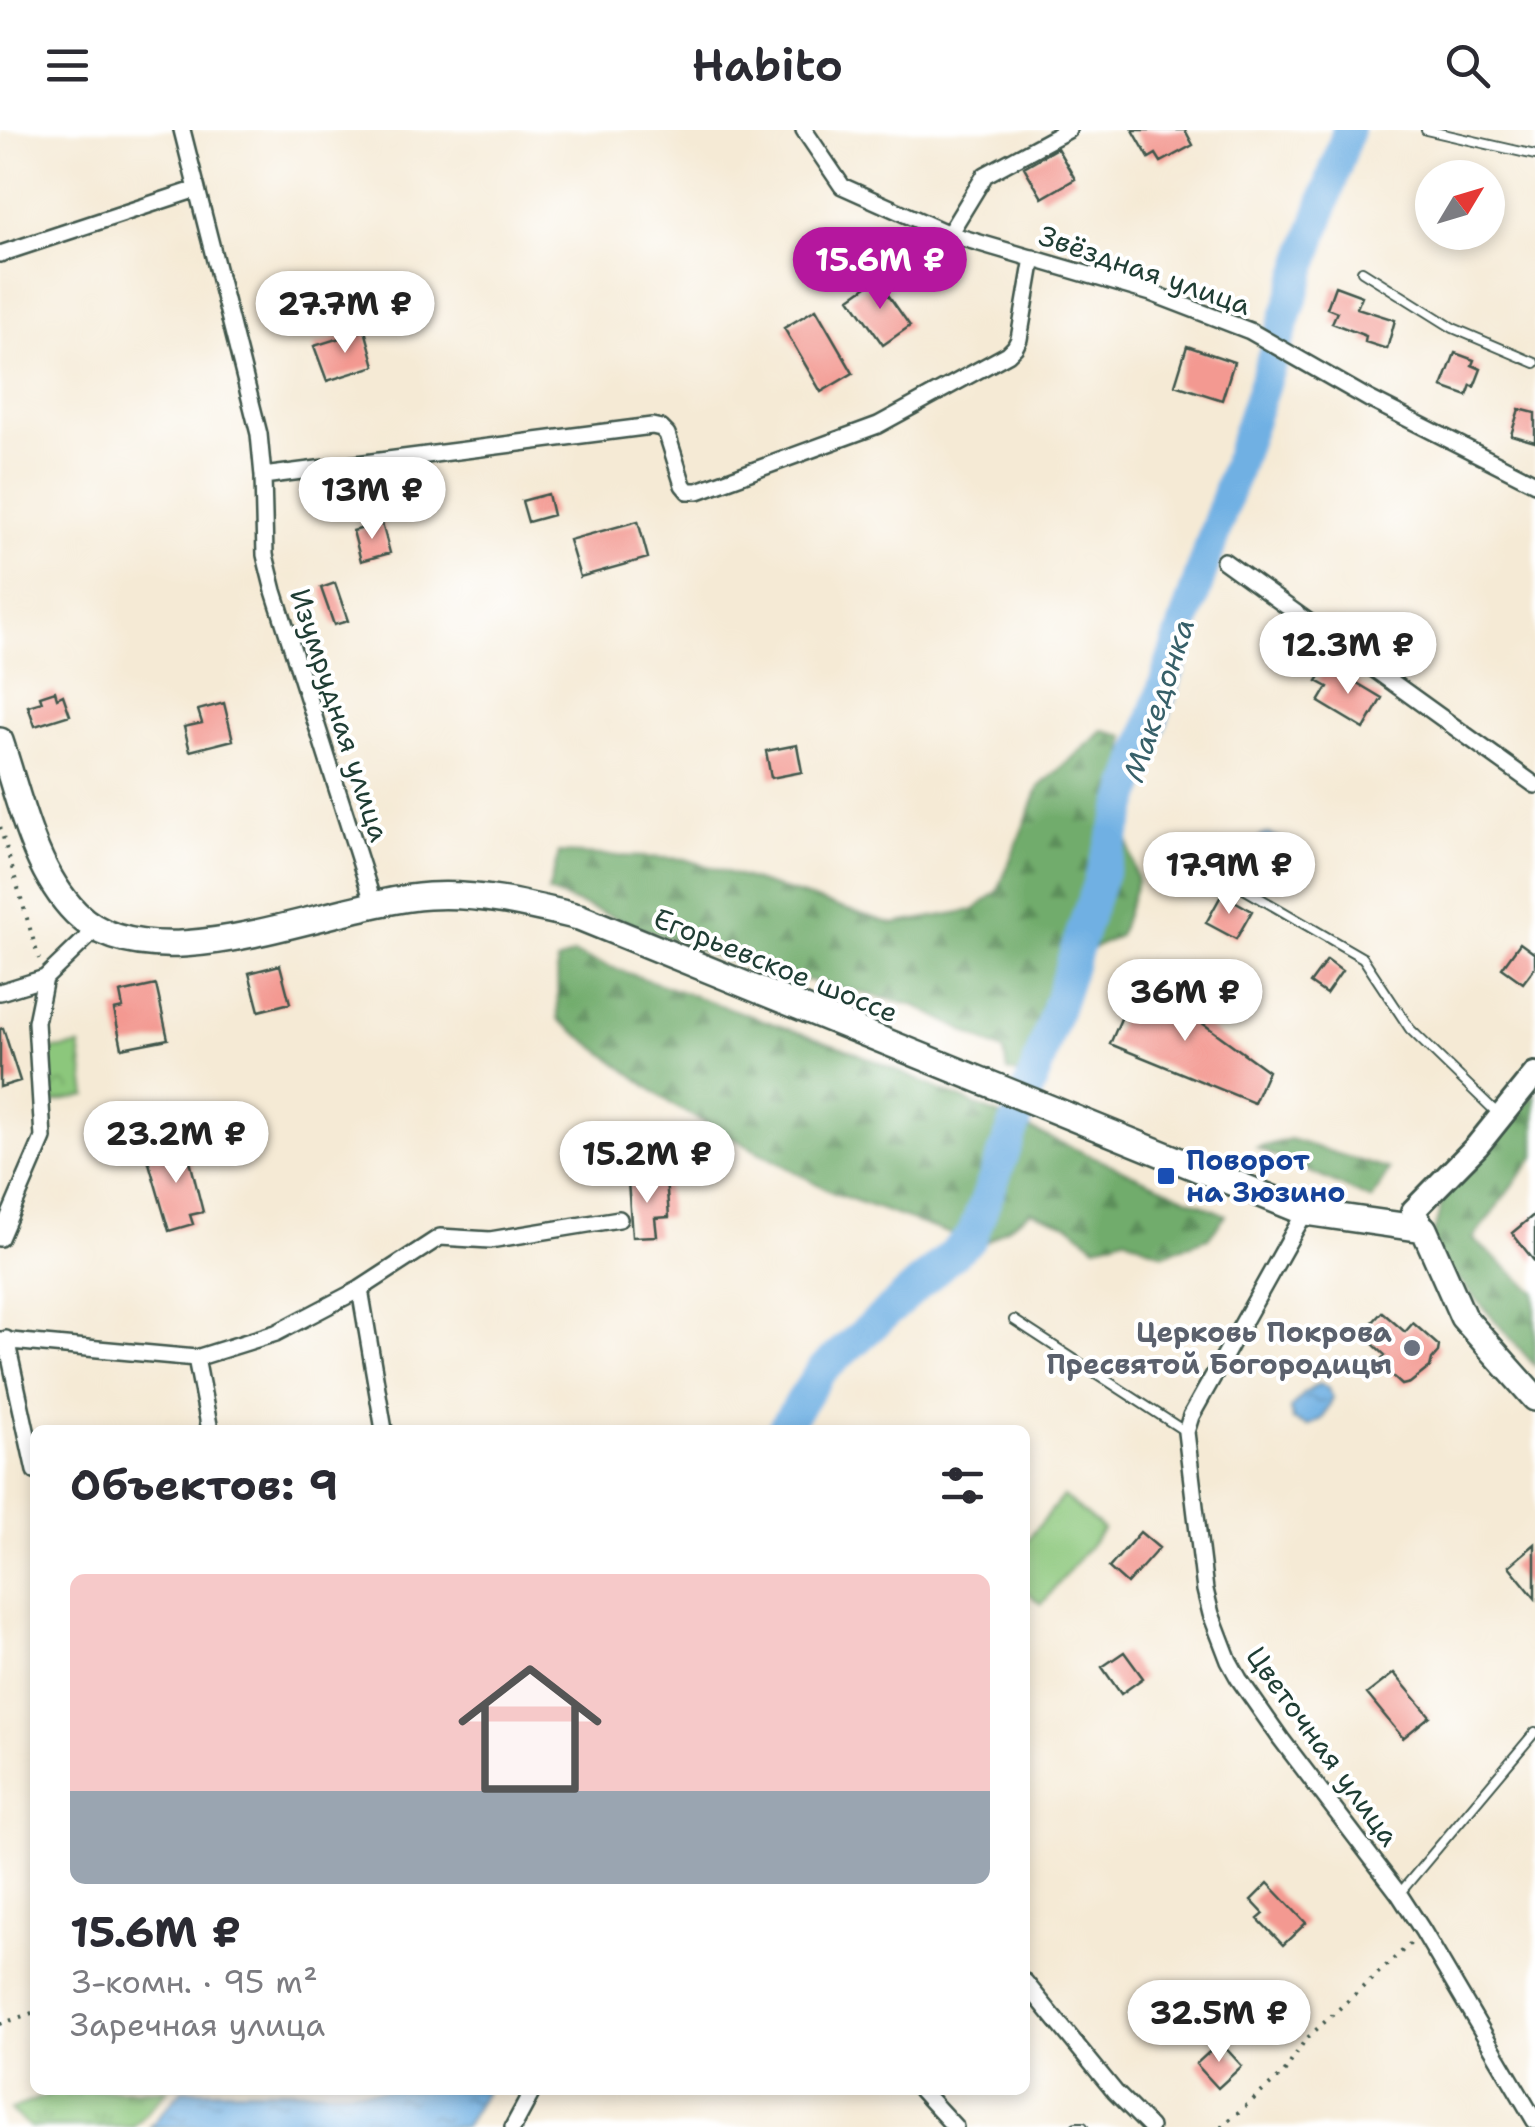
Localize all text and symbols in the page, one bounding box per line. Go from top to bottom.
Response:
text: Habito [692,35,843,95]
icon: menu [40,38,95,93]
icon: search [1440,38,1495,93]
north arrow [1415,160,1505,250]
map controls [1415,160,1505,250]
street label: Звёздная улица [1034,216,1256,324]
pin: 15.6M ₽ [788,227,972,312]
text: 15.6M ₽ [815,238,945,281]
pin: 27.7M ₽ [253,271,437,356]
text: 27.7M ₽ [278,282,412,325]
pin: 13M ₽ [302,457,442,542]
text: 13M ₽ [321,468,423,511]
street label: Изумрудная улица [281,584,399,846]
pin: 12.3M ₽ [1256,612,1440,697]
water label: Македонка [1113,613,1204,787]
text: 12.3M ₽ [1281,623,1415,666]
pin: 17.9M ₽ [1137,832,1321,917]
text: 17.9M ₽ [1165,843,1293,886]
street label: Егорьевское шоссе [648,899,904,1031]
pin: 36M ₽ [1115,959,1255,1044]
text: 36M ₽ [1130,970,1240,1013]
pin: 23.2M ₽ [84,1101,268,1186]
text: 23.2M ₽ [106,1112,246,1155]
pin: 15.2M ₽ [555,1121,739,1206]
text: 15.2M ₽ [582,1132,712,1175]
place label: Поворот на Зюзино [1186,1141,1346,1211]
marker: Поворот на Зюзино [1155,1165,1177,1187]
place label: Церковь Покрова Пресвятой Богородицы [1047,1313,1392,1383]
marker: Церковь Покрова Пресвятой Богородицы [1401,1337,1423,1359]
text: Объектов: 9 [70,1457,338,1513]
icon: filters [935,1458,990,1513]
street label: Цветочная улица [1238,1638,1408,1854]
icon: home [440,1639,620,1819]
text: 15.6M ₽ [70,1904,241,1960]
text: 3-комн. · 95 m² [70,1960,318,2003]
pin: 32.5M ₽ [1127,1980,1311,2065]
text: 32.5M ₽ [1150,1991,1288,2034]
text: Заречная улица [70,2003,325,2046]

